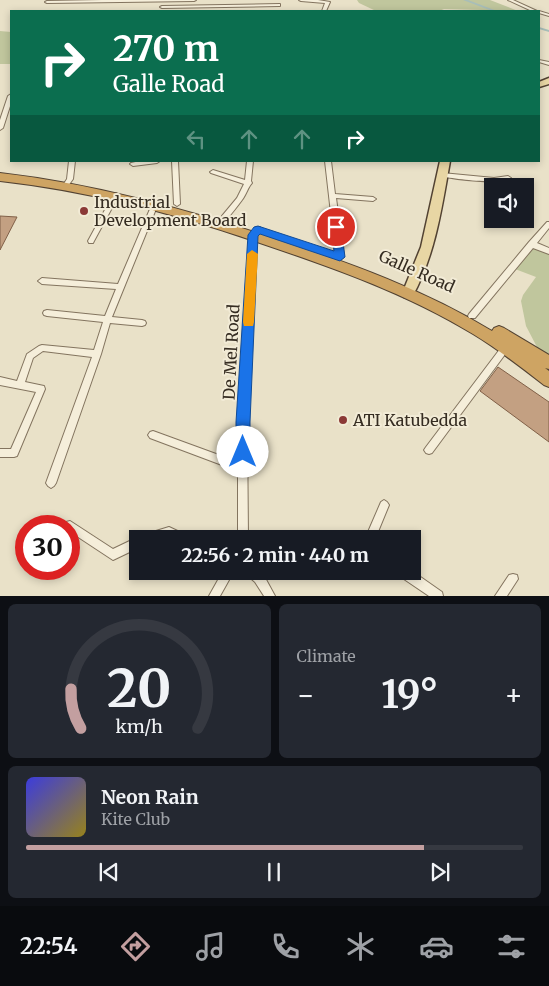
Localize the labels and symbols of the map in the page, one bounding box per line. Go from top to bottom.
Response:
place label: Industrial Development Board [94,192,247,230]
marker: Industrial Development Board [78,205,90,217]
pin [315,206,357,248]
street label: Galle Road [376,245,458,297]
street label: De Mel Road [218,303,244,401]
place label: ATI Katubedda [352,410,467,430]
marker: ATI Katubedda [337,414,349,426]
position arrow [216,425,268,477]
speed limit sign: 30 [15,515,80,580]

